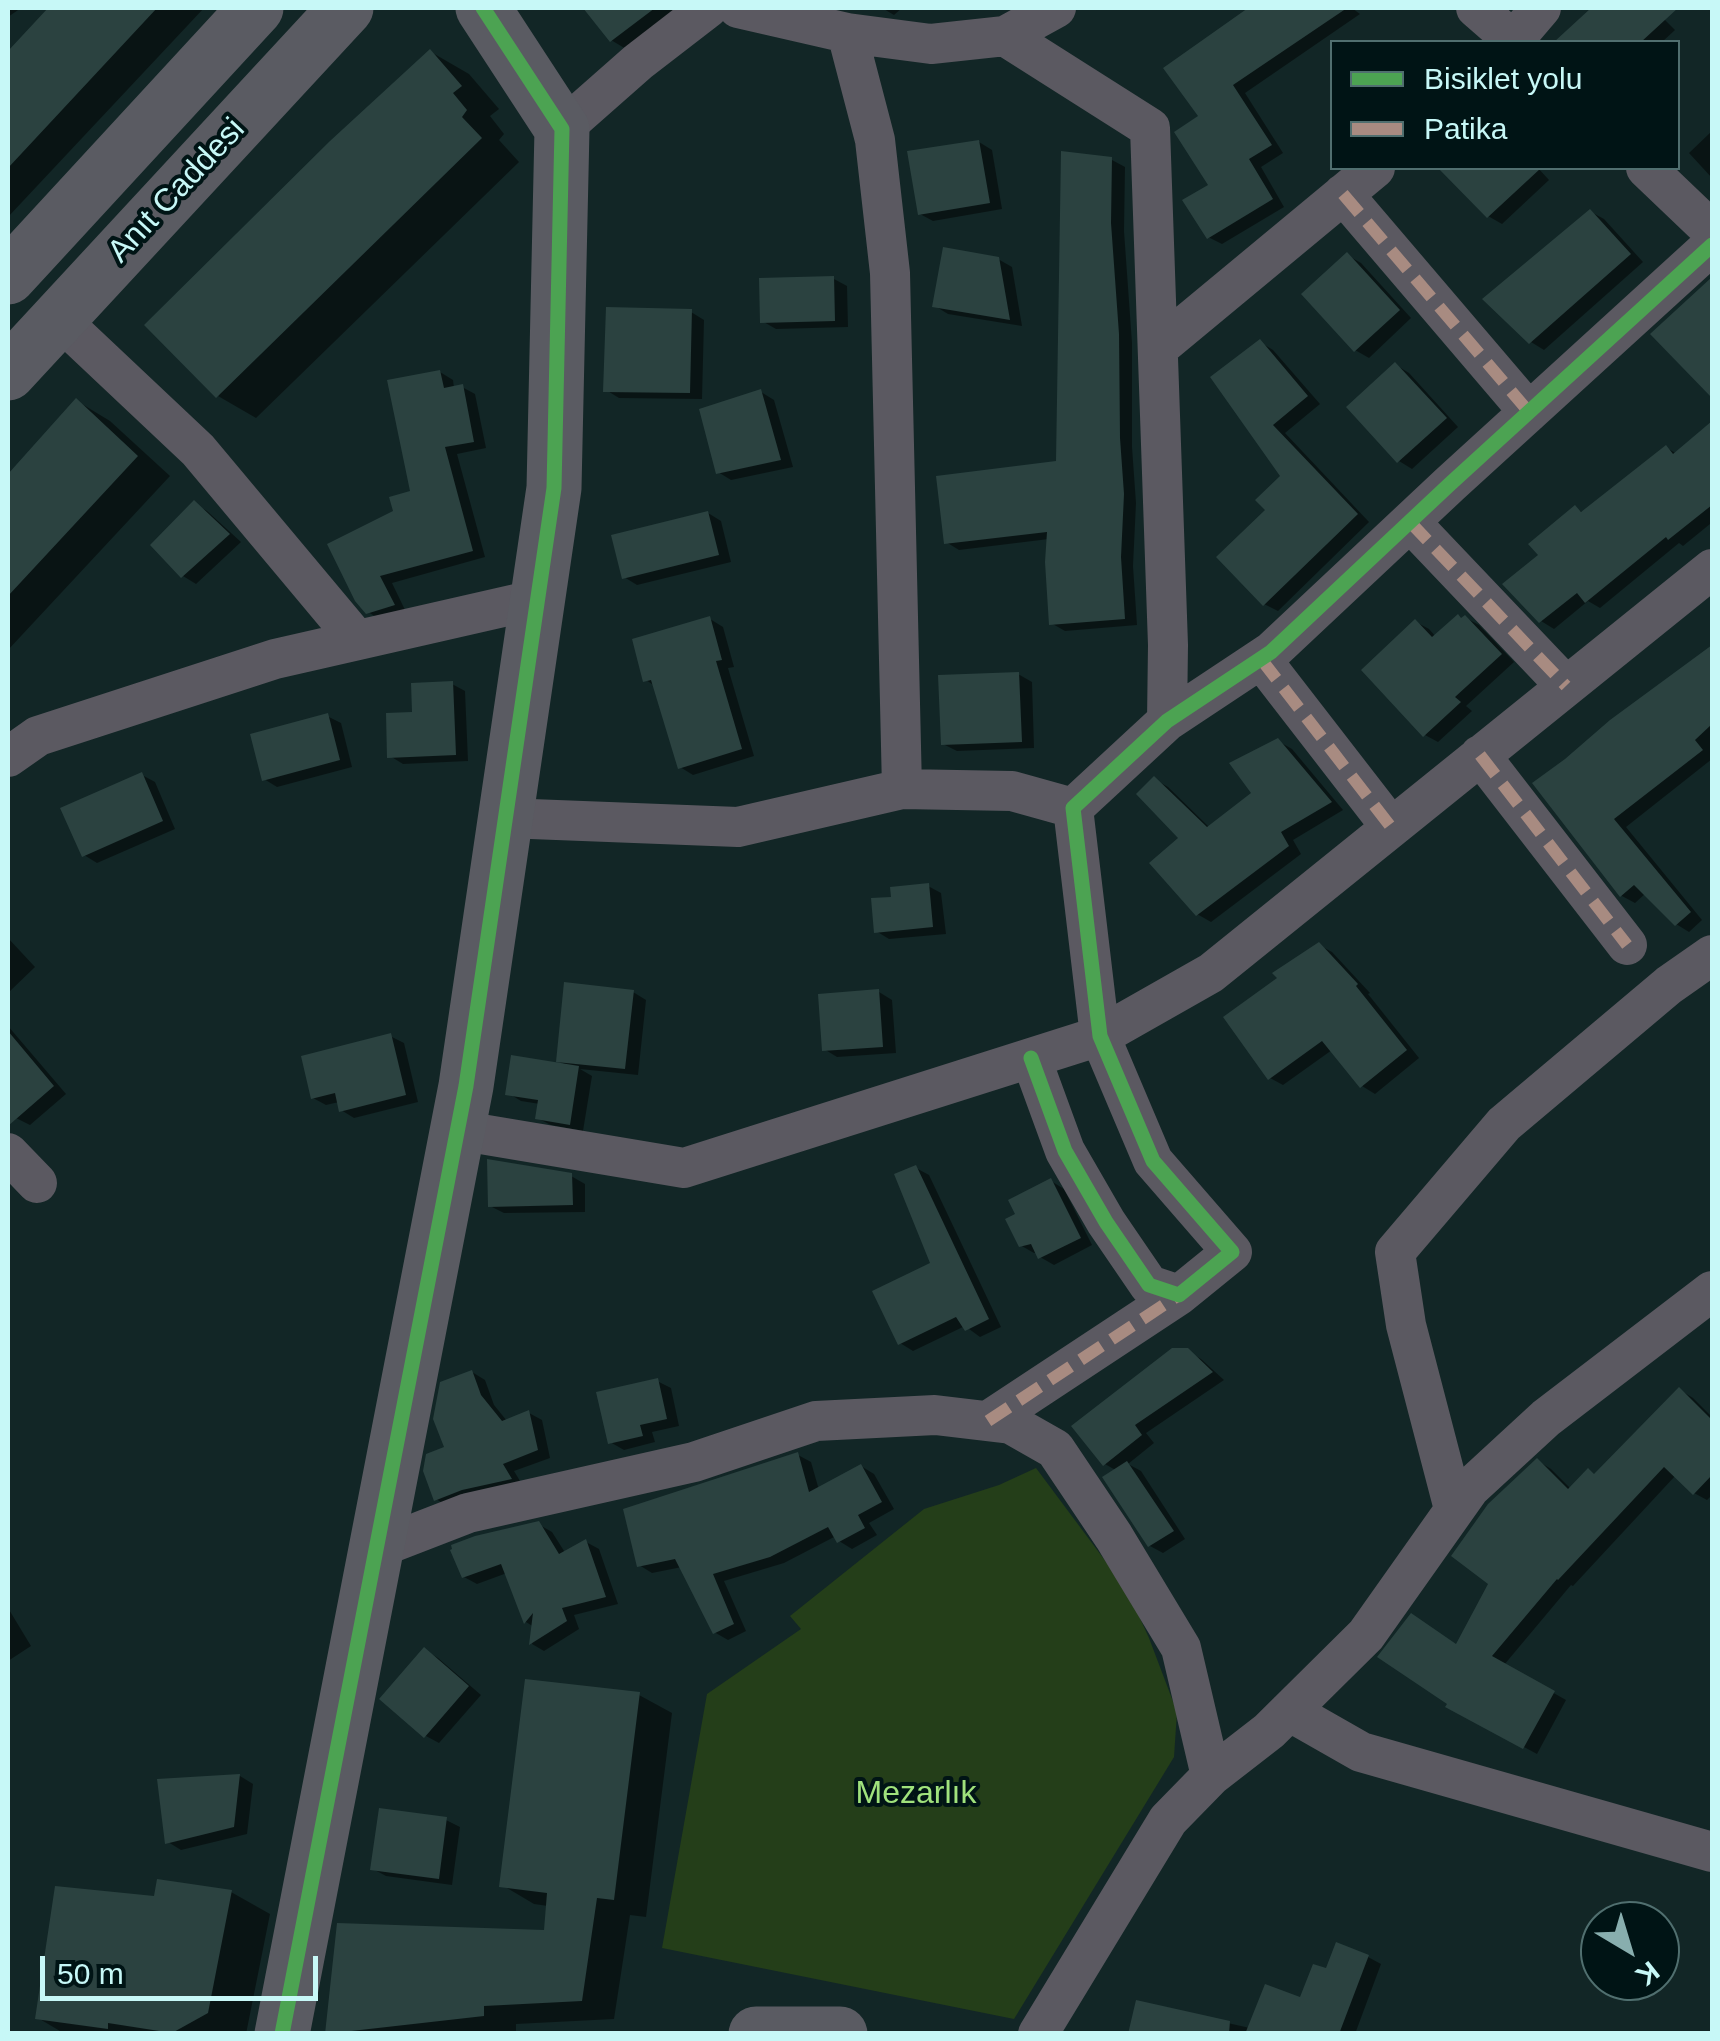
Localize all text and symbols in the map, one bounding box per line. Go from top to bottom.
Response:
legend [1330,40,1680,170]
text: Bisiklet yolu [1424,62,1582,95]
street label: Anıt Caddesi [100,111,254,271]
text: Patika [1424,112,1507,145]
park label: Mezarlık [856,1775,976,1813]
north arrow [1580,1901,1680,2001]
scale bar [45,1936,322,1998]
text: K [1630,1955,1665,1992]
text: 50 m [57,1957,124,1990]

